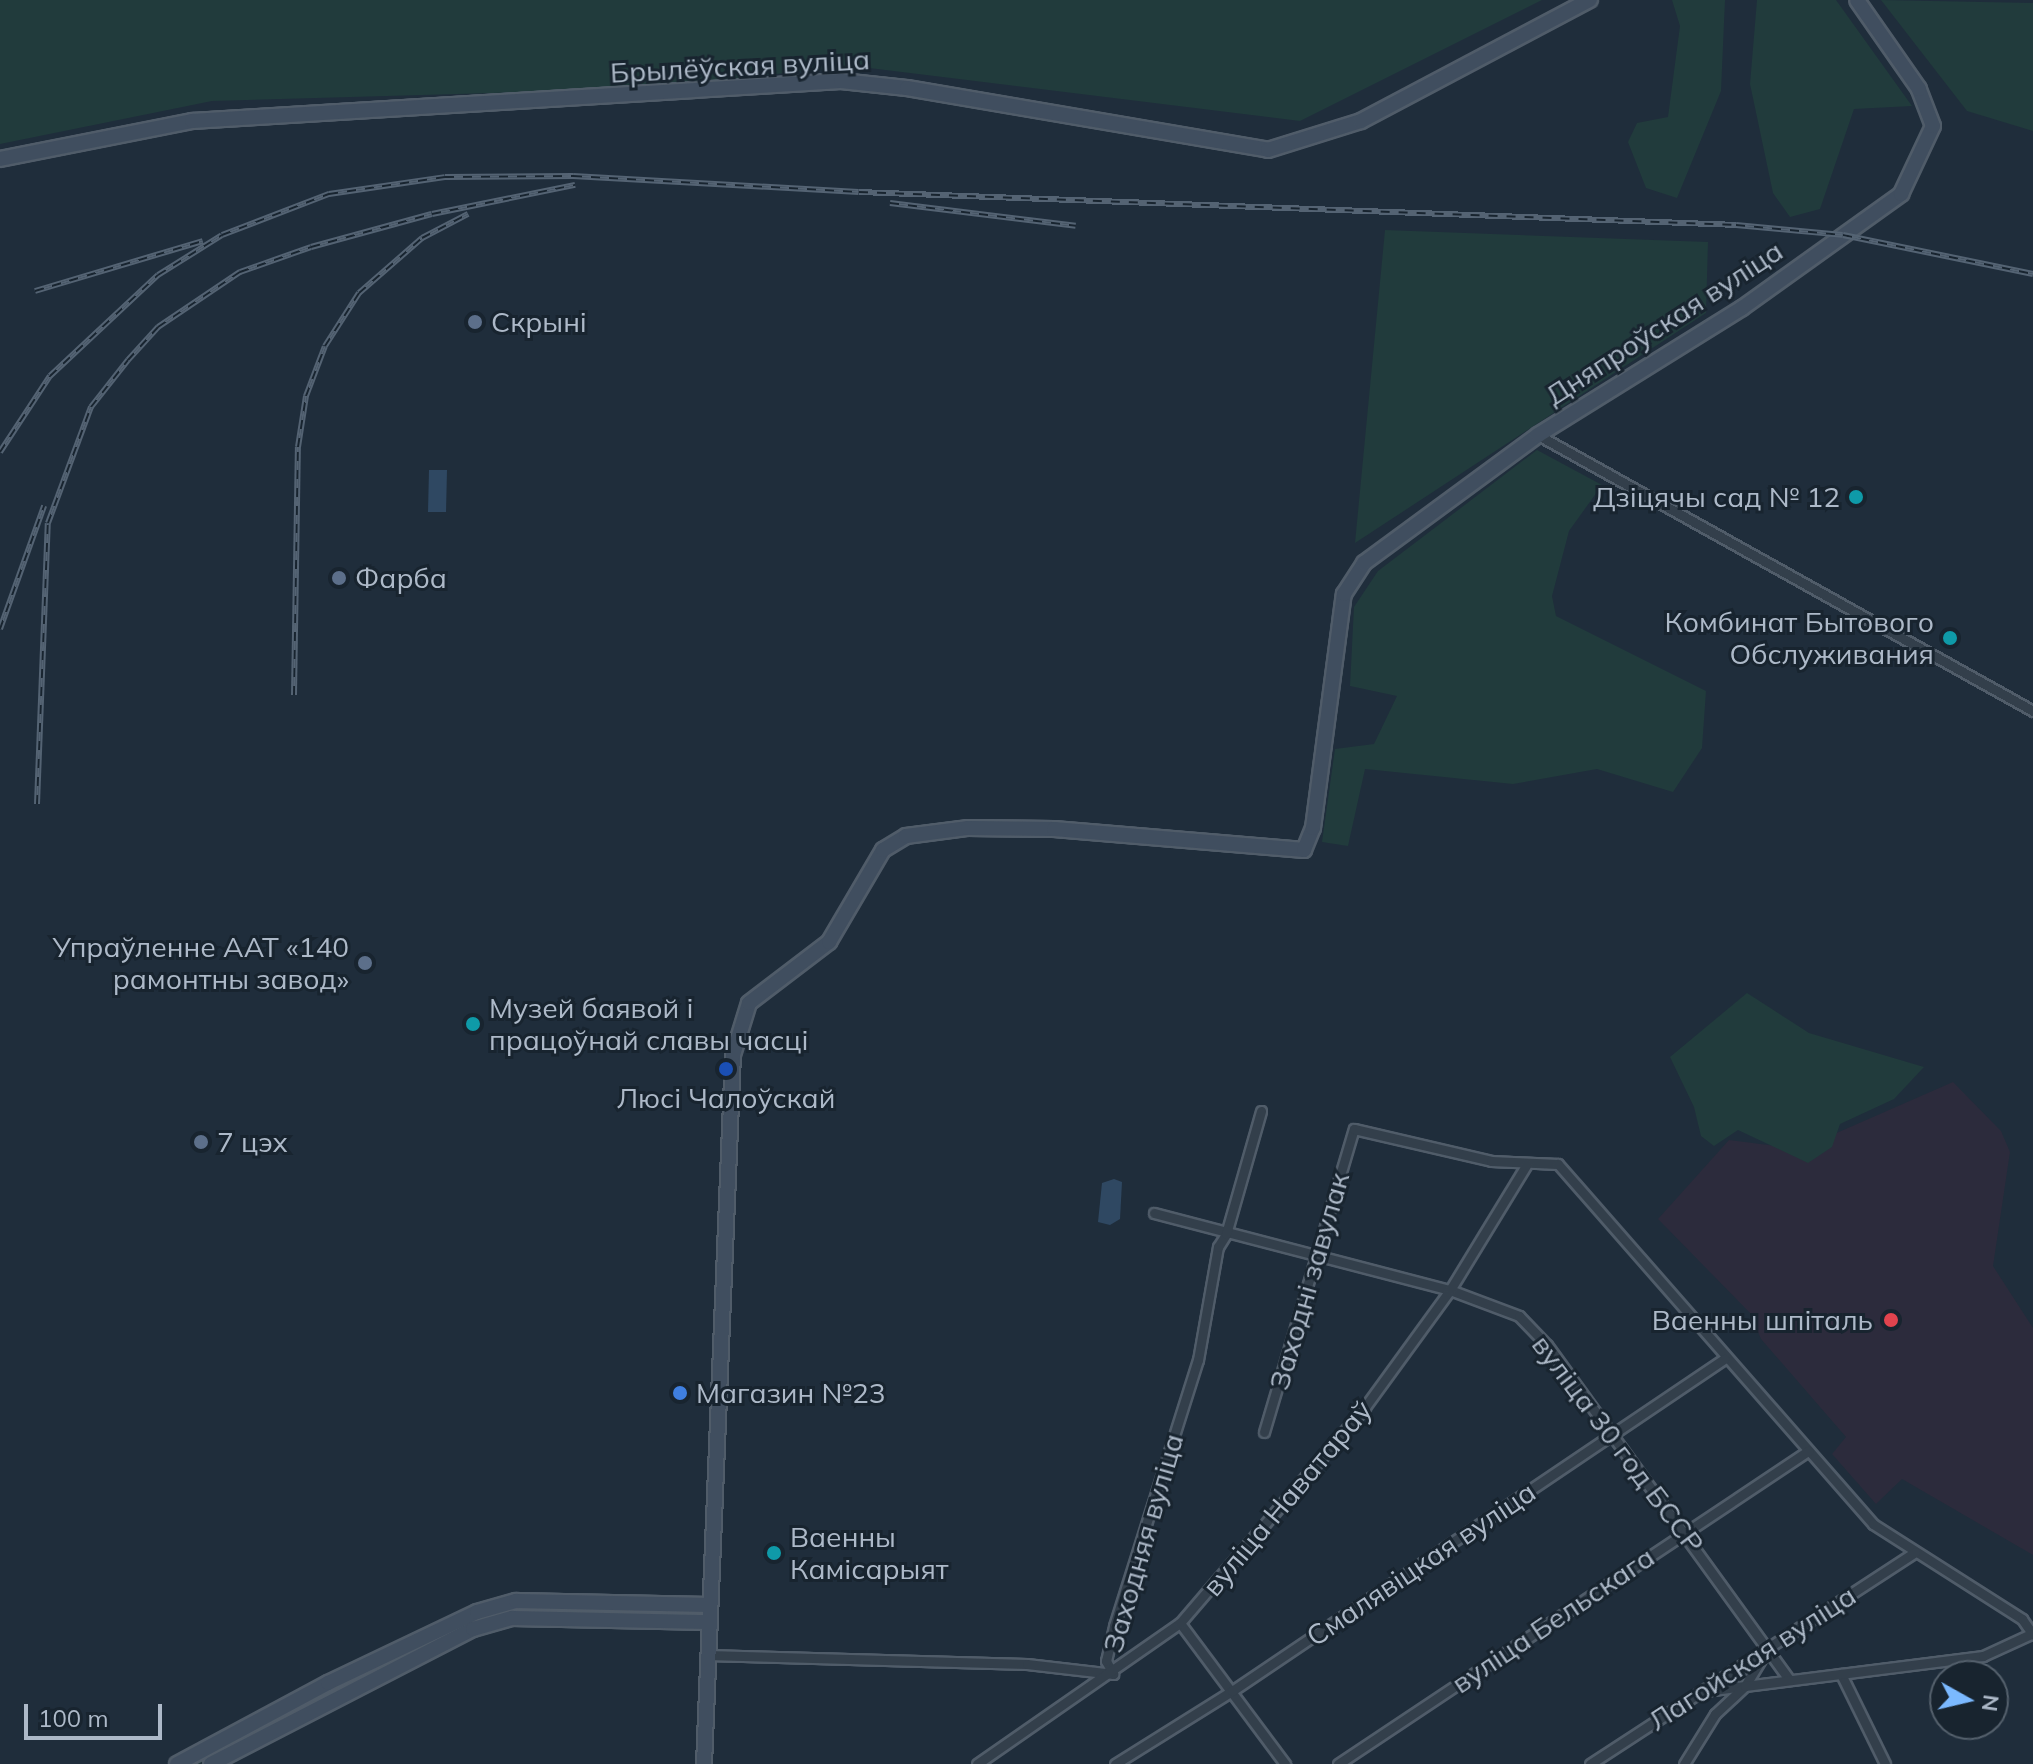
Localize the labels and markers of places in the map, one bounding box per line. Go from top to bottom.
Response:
place label: Скрыні [491,305,587,339]
marker: Скрыні [466,313,484,331]
place label: Дзіцячы сад № 12 [1593,480,1840,514]
marker: Дзіцячы сад № 12 [1847,488,1865,506]
place label: Фарба [355,561,447,595]
marker: Фарба [330,569,348,587]
place label: Комбинат Бытового Обслуживания [1664,605,1934,671]
marker: Комбинат Бытового Обслуживания [1941,629,1959,647]
place label: Упраўленне ААТ «140 рамонтны завод» [53,930,349,996]
marker: Упраўленне ААТ «140 рамонтны завод» [356,954,374,972]
place label: Музей баявой і працоўнай славы часці [489,991,808,1057]
marker: Музей баявой і працоўнай славы часці [464,1015,482,1033]
marker: Люсі Чалоўскай [717,1060,735,1078]
place label: Люсі Чалоўскай [617,1081,835,1115]
place label: 7 цэх [217,1125,288,1159]
marker: 7 цэх [192,1133,210,1151]
place label: Ваенны шпіталь [1652,1303,1873,1337]
marker: Ваенны шпіталь [1880,1309,1902,1331]
place label: Магазин №23 [696,1376,886,1410]
marker: Магазин №23 [671,1384,689,1402]
place label: Ваенны Камісарыят [790,1520,949,1586]
marker: Ваенны Камісарыят [765,1544,783,1562]

